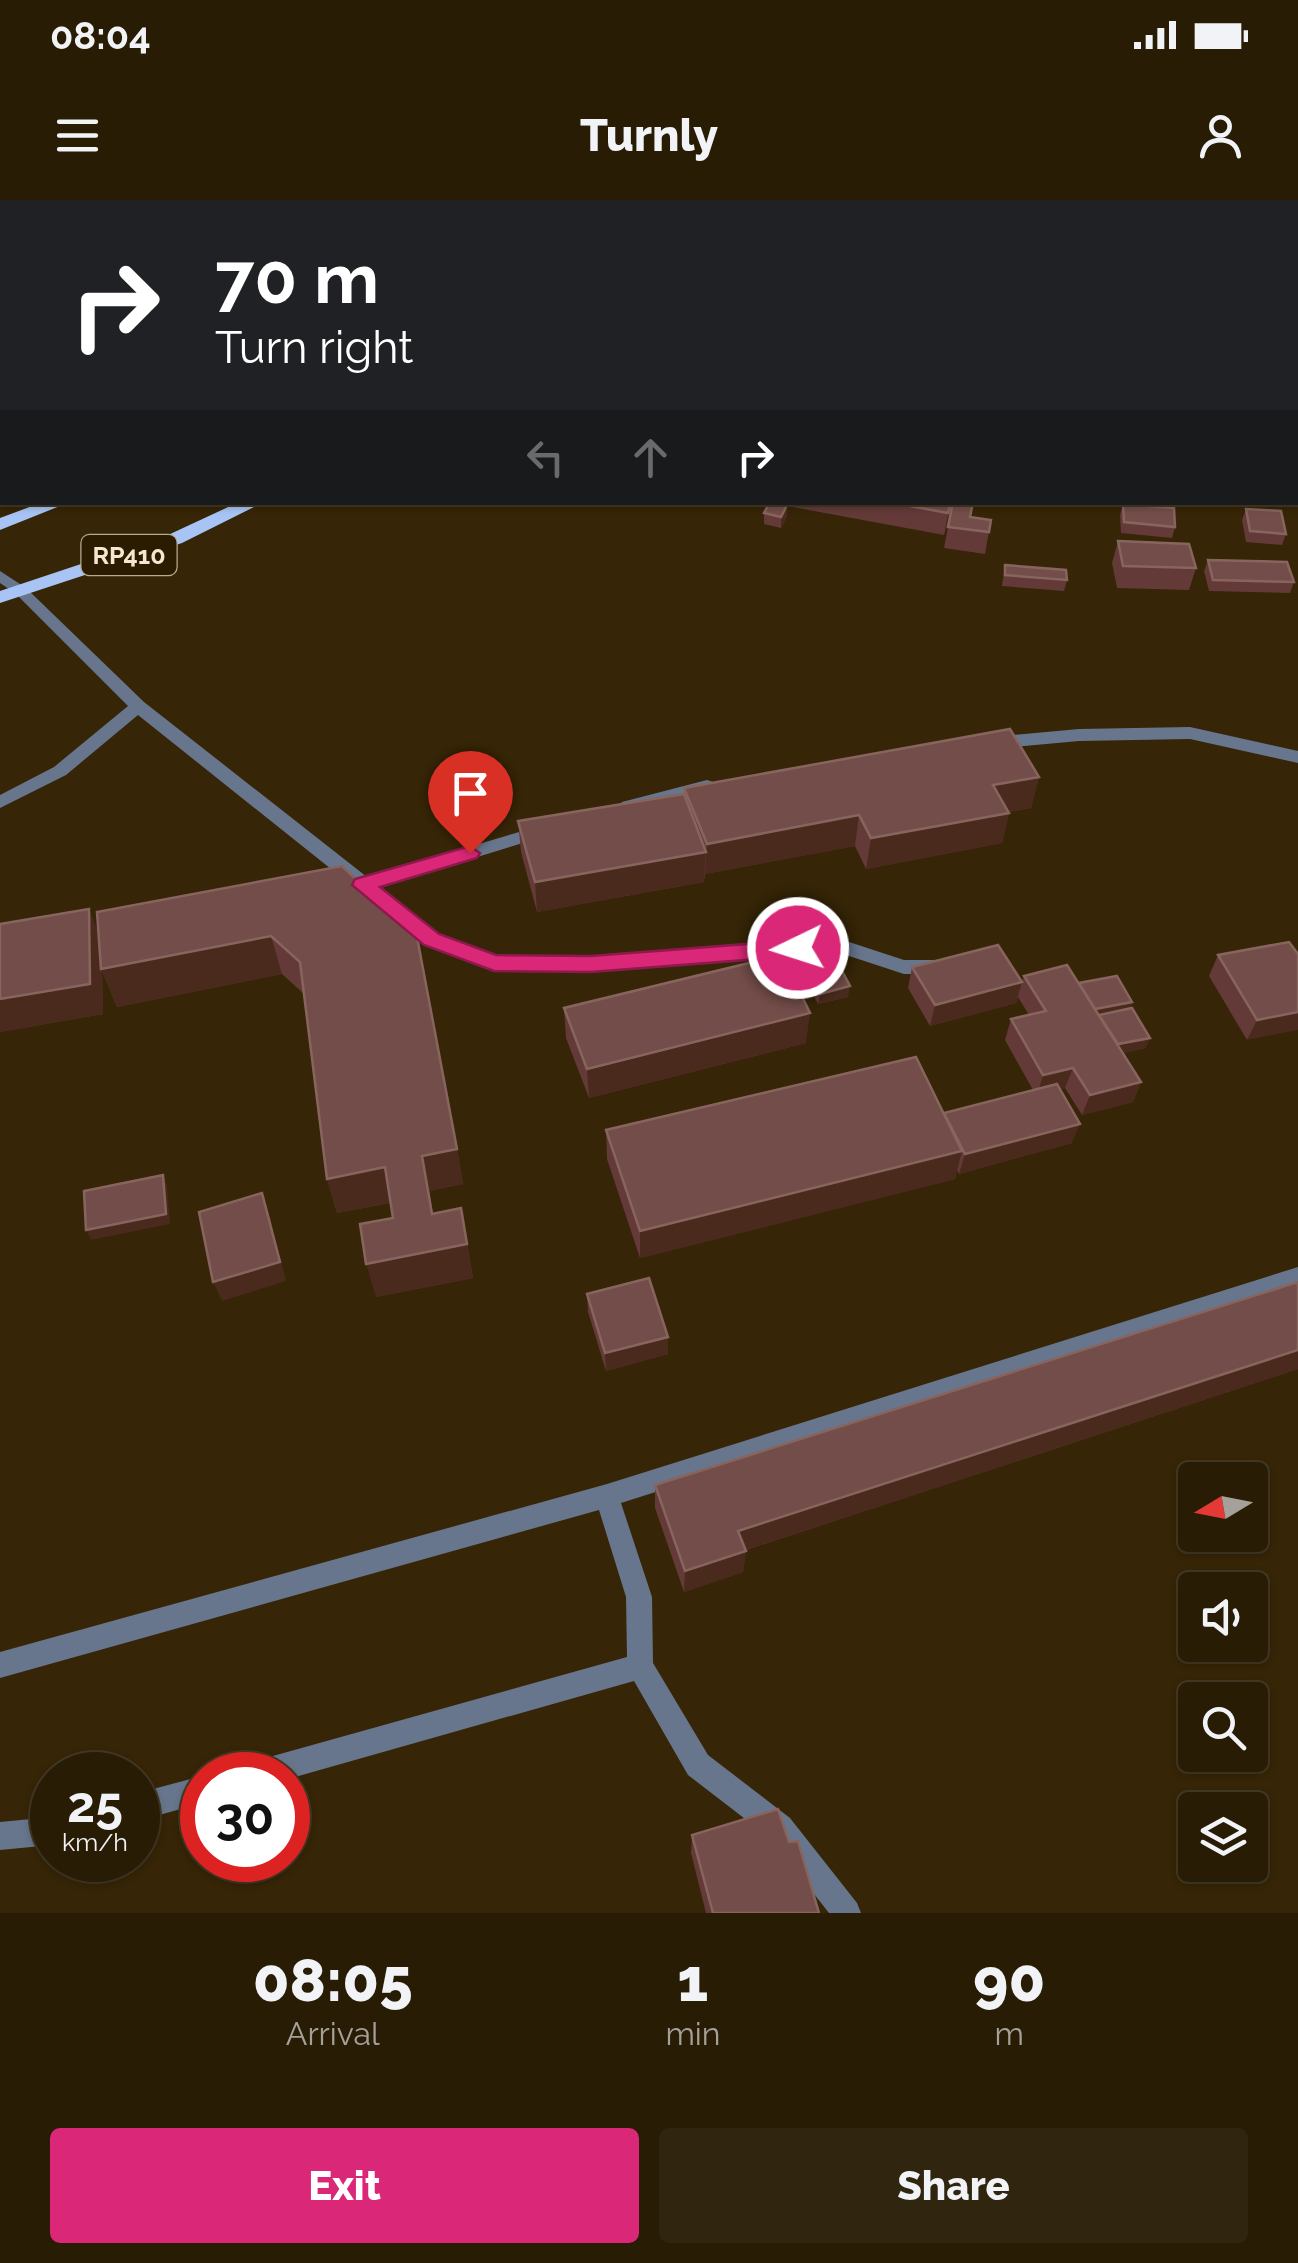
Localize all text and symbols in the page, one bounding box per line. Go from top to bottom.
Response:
text: 08:04 [50,13,151,58]
icon: menu [50,108,105,163]
icon: person [1193,108,1248,163]
text: Turnly [580,109,718,162]
text: 70 m [215,237,379,319]
icon: right [50,240,180,370]
text: Turn right [215,321,413,374]
icon: left [518,430,573,485]
icon: ahead [623,430,678,485]
icon: right [728,430,783,485]
road number: RP410 [82,535,176,575]
pin [428,751,513,854]
icon: arrive [443,766,498,821]
position arrow [746,896,850,1000]
north arrow [1178,1462,1268,1552]
map controls [1178,1462,1268,1882]
button: sound [1178,1572,1268,1662]
button: search [1178,1682,1268,1772]
speed limit sign: 30 [180,1752,310,1882]
text: 25 [67,1775,123,1834]
button: layers [1178,1792,1268,1882]
text: km/h [62,1827,128,1857]
text: 08:05 [253,1945,413,2015]
text: 1 [677,1945,708,2015]
text: 90 [973,1945,1045,2015]
text: Arrival [286,2015,380,2052]
text: min [665,2015,720,2052]
text: m [994,2015,1024,2052]
button: Exit [50,2128,639,2243]
button: Share [659,2128,1248,2243]

